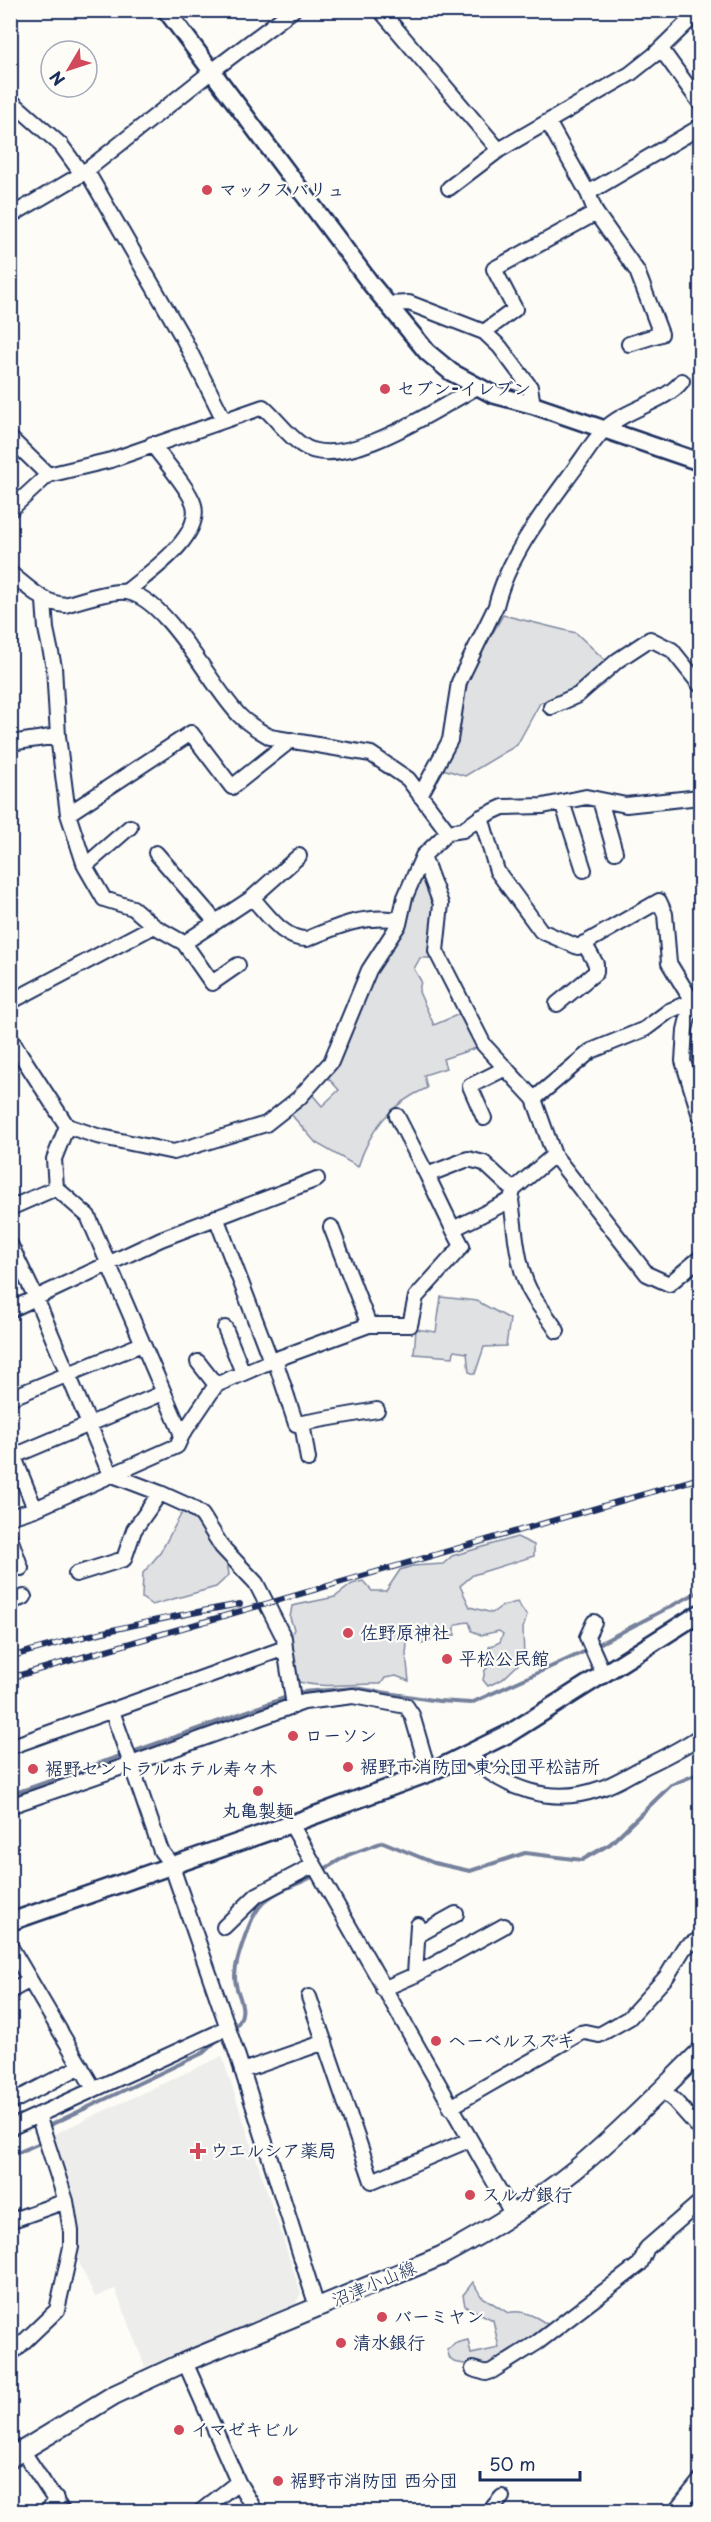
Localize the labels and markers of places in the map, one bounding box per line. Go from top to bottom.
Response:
place label: マックスバリュ [219,175,345,202]
marker: マックスバリュ [200,183,214,197]
place label: セブン-イレブン [397,374,531,401]
marker: セブン-イレブン [378,382,392,396]
place label: 佐野原神社 [360,1618,450,1645]
marker: 佐野原神社 [341,1626,355,1640]
place label: 平松公民館 [459,1644,549,1671]
marker: 平松公民館 [440,1652,454,1666]
place label: ローソン [305,1721,377,1748]
marker: ローソン [286,1729,300,1743]
place label: 裾野市消防団 東分団平松詰所 [360,1752,600,1779]
place label: 裾野セントラルホテル寿々木 [45,1754,277,1781]
marker: 裾野市消防団 東分団平松詰所 [341,1760,355,1774]
marker: 裾野セントラルホテル寿々木 [26,1762,40,1776]
marker: 丸亀製麺 [251,1784,265,1798]
place label: 丸亀製麺 [222,1796,294,1823]
place label: ヘーベルスズキ [448,2026,575,2053]
marker: ヘーベルスズキ [429,2034,443,2048]
place label: ウエルシア薬局 [210,2136,336,2163]
marker: ウエルシア薬局 [191,2144,205,2158]
place label: スルガ銀行 [482,2180,572,2207]
marker: スルガ銀行 [463,2188,477,2202]
place label: バーミヤン [394,2302,484,2329]
marker: バーミヤン [375,2310,389,2324]
place label: 清水銀行 [353,2328,425,2355]
marker: 清水銀行 [334,2336,348,2350]
place label: イマゼキビル [191,2415,299,2442]
marker: イマゼキビル [172,2423,186,2437]
place label: 裾野市消防団 西分団 [290,2466,458,2493]
marker: 裾野市消防団 西分団 [271,2474,285,2488]

